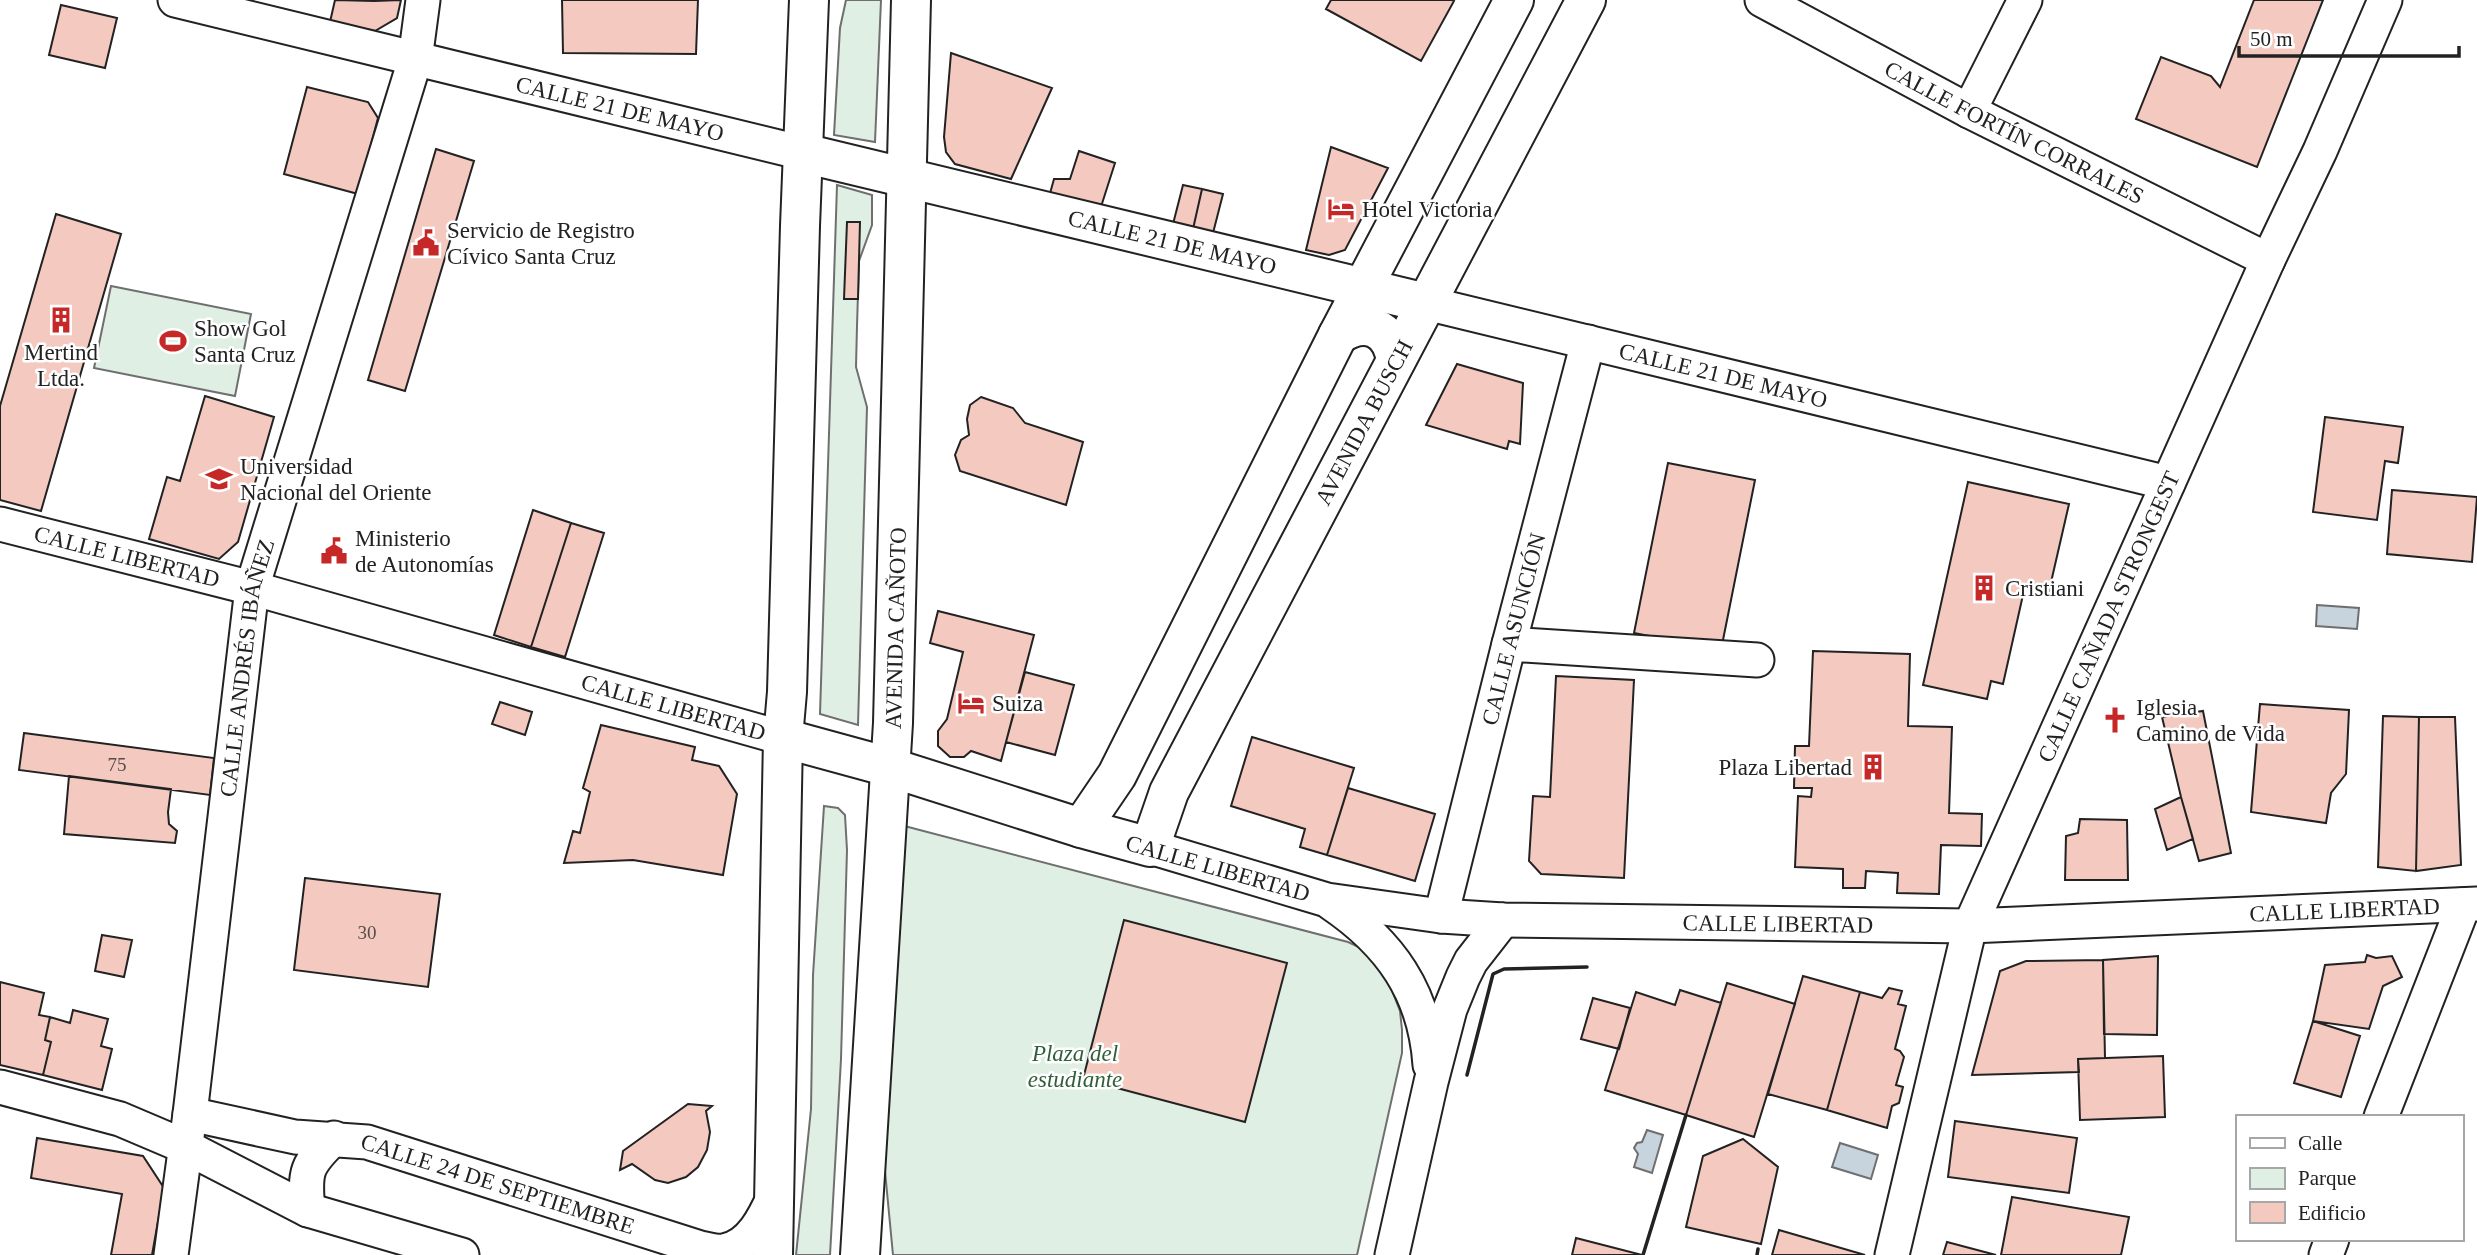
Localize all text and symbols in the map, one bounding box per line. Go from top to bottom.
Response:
scale bar [2239,14,2460,58]
text: 50 m [2250,27,2293,51]
street label: CALLE FORTÍN CORRALES [1880,56,2148,209]
street label: CALLE 21 DE MAYO [513,72,726,146]
hotel icon: Hotel Victoria [1326,194,1356,224]
place label: Hotel Victoria [1362,197,1492,222]
street label: CALLE 21 DE MAYO [1066,205,1279,280]
place label: Servicio de Registro Cívico Santa Cruz [447,218,635,269]
public building icon: Servicio de Registro Cívico Santa Cruz [411,228,441,258]
building icon: Mertind Ltda. [46,305,76,335]
place label: Show Gol Santa Cruz [194,316,296,367]
sports icon: Show Gol Santa Cruz [158,326,188,356]
street label: AVENIDA BUSCH [1310,336,1418,509]
street label: CALLE 21 DE MAYO [1617,338,1830,413]
place label: Mertind Ltda. [24,340,99,391]
place label: Universidad Nacional del Oriente [240,454,432,505]
school or university icon: Universidad Nacional del Oriente [204,464,234,494]
street label: CALLE CAÑADA STRONGEST [2033,468,2185,766]
street label: CALLE LIBERTAD [31,521,222,592]
place label: Ministerio de Autonomías [355,526,494,577]
street label: AVENIDA CAÑOTO [881,527,911,729]
street label: CALLE ASUNCIÓN [1477,530,1551,728]
street label: CALLE ANDRÉS IBÁÑEZ [215,536,279,798]
public building icon: Ministerio de Autonomías [319,536,349,566]
building icon: Cristiani [1969,573,1999,603]
place label: Cristiani [2005,576,2084,601]
street label: CALLE LIBERTAD [578,670,768,745]
hotel icon: Suiza [956,688,986,718]
place label: Suiza [992,691,1043,716]
place label: Iglesia Camino de Vida [2136,695,2285,746]
church icon: Iglesia Camino de Vida [2100,705,2130,735]
building icon: Plaza Libertad [1858,752,1888,782]
house number: 75 [108,754,127,775]
place label: Plaza Libertad [1719,755,1852,780]
street label: CALLE LIBERTAD [1123,830,1313,907]
street label: CALLE LIBERTAD [2249,894,2440,927]
street label: CALLE LIBERTAD [1683,910,1873,938]
house number: 30 [358,922,377,943]
park label: Plaza del estudiante [1028,1041,1122,1092]
legend [2236,1115,2463,1241]
street label: CALLE 24 DE SEPTIEMBRE [358,1129,638,1239]
text: Calle [2298,1131,2342,1155]
text: Parque [2298,1166,2356,1190]
text: Edificio [2298,1201,2366,1225]

